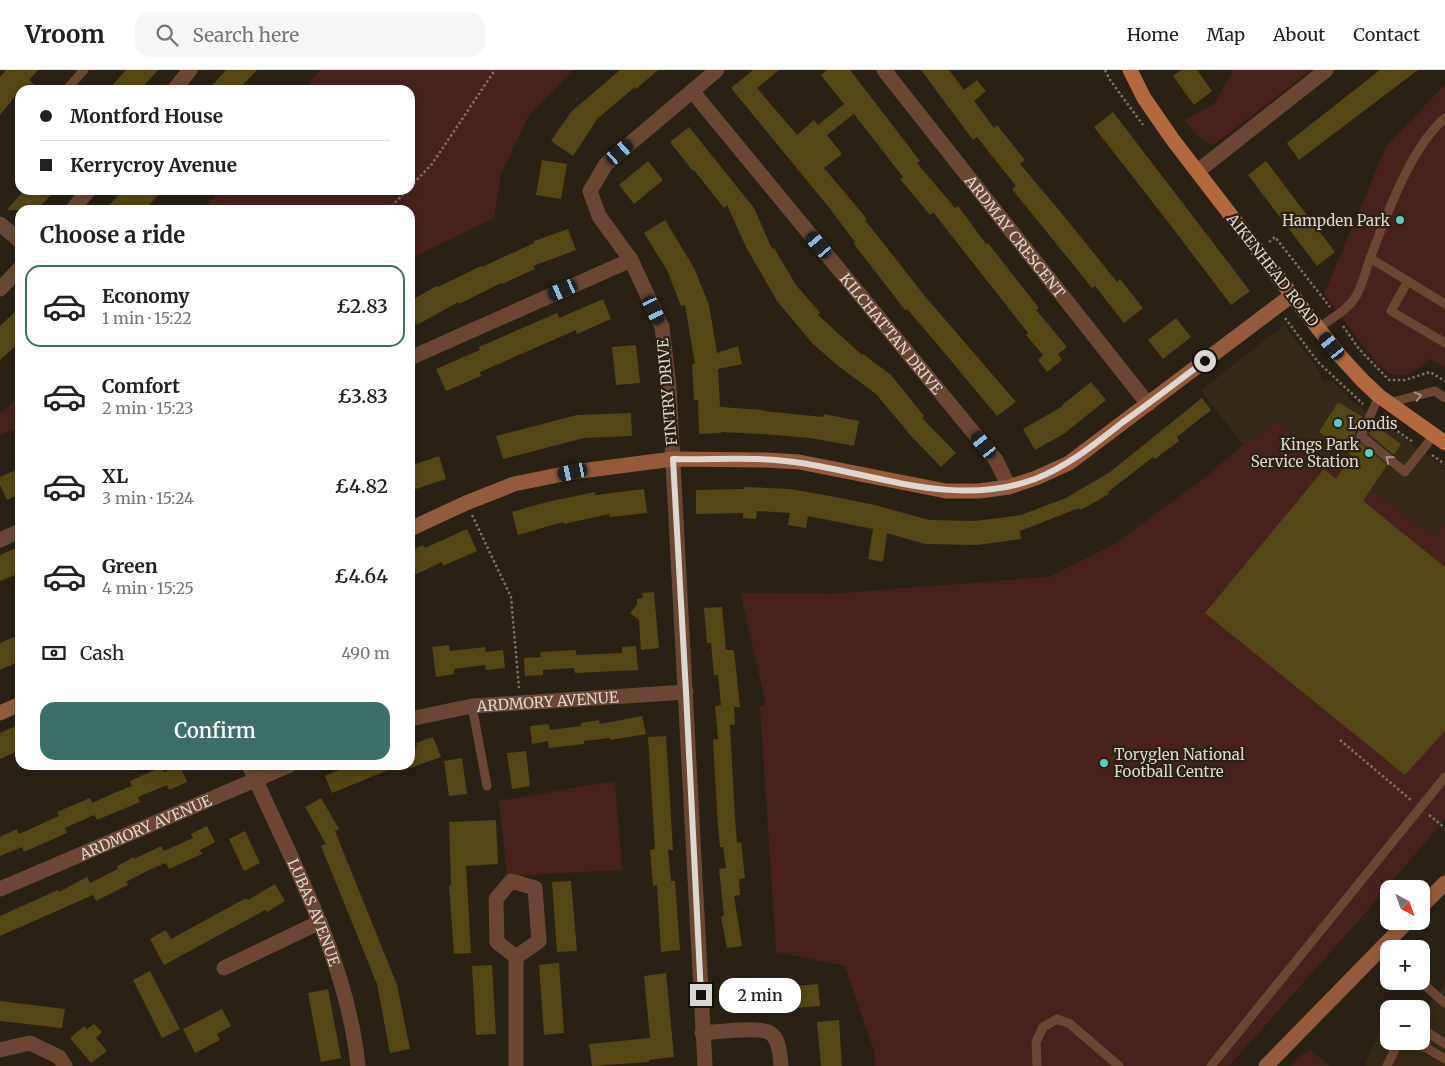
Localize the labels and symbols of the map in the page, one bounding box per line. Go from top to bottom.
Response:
car [603,136,636,168]
street label: ARDMAY CRESCENT [961,170,1070,302]
street label: AIKENHEAD ROAD [1222,209,1323,330]
place label: Hampden Park [1282,211,1390,230]
marker: Hampden Park [1394,214,1406,226]
car [803,229,834,261]
street label: KILCHATTAN DRIVE [836,269,947,398]
car [546,277,579,303]
car [640,293,667,327]
car [1316,330,1347,362]
street label: FINTRY DRIVE [653,337,681,446]
route start [1194,350,1216,372]
one-way arrow [1413,391,1422,402]
place label: Londis [1348,414,1397,433]
marker: Londis [1332,417,1344,429]
car [968,429,999,461]
place label: Kings Park Service Station [1251,435,1359,471]
marker: Kings Park Service Station [1363,447,1375,459]
one-way arrow [1386,457,1395,465]
car [556,462,589,482]
street label: ARDMORY AVENUE [475,687,619,715]
place label: Toryglen National Football Centre [1114,745,1245,781]
marker: Toryglen National Football Centre [1098,757,1110,769]
street label: ARDMORY AVENUE [75,790,215,864]
street label: LUBAS AVENUE [284,855,345,969]
north arrow [1380,880,1430,930]
callout: 2 min [718,978,801,1012]
route end [690,984,712,1006]

